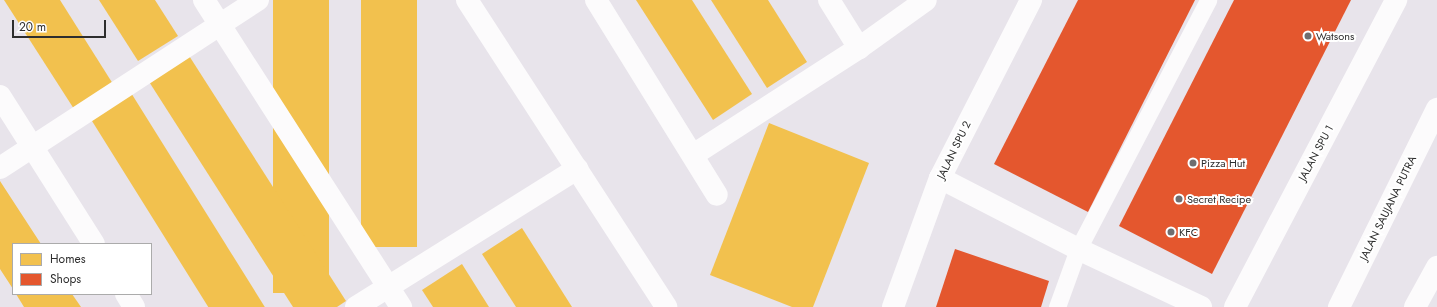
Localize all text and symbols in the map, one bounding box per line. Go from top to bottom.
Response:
scale bar [14,12,108,38]
text: 20 m [19,18,46,36]
place label: Watsons [1316,29,1354,43]
marker: Watsons [1303,31,1313,41]
street label: JALAN SPU 2 [934,119,974,181]
street label: JALAN SPU 1 [1296,123,1336,183]
street label: JALAN SAUJANA PUTRA [1357,153,1419,263]
place label: Pizza Hut [1201,156,1245,170]
marker: Pizza Hut [1188,158,1198,168]
place label: Secret Recipe [1187,192,1251,206]
marker: Secret Recipe [1174,194,1184,204]
place label: KFC [1179,225,1198,239]
marker: KFC [1166,227,1176,237]
legend [12,243,152,295]
text: Homes [50,250,86,268]
text: Shops [50,270,81,288]

